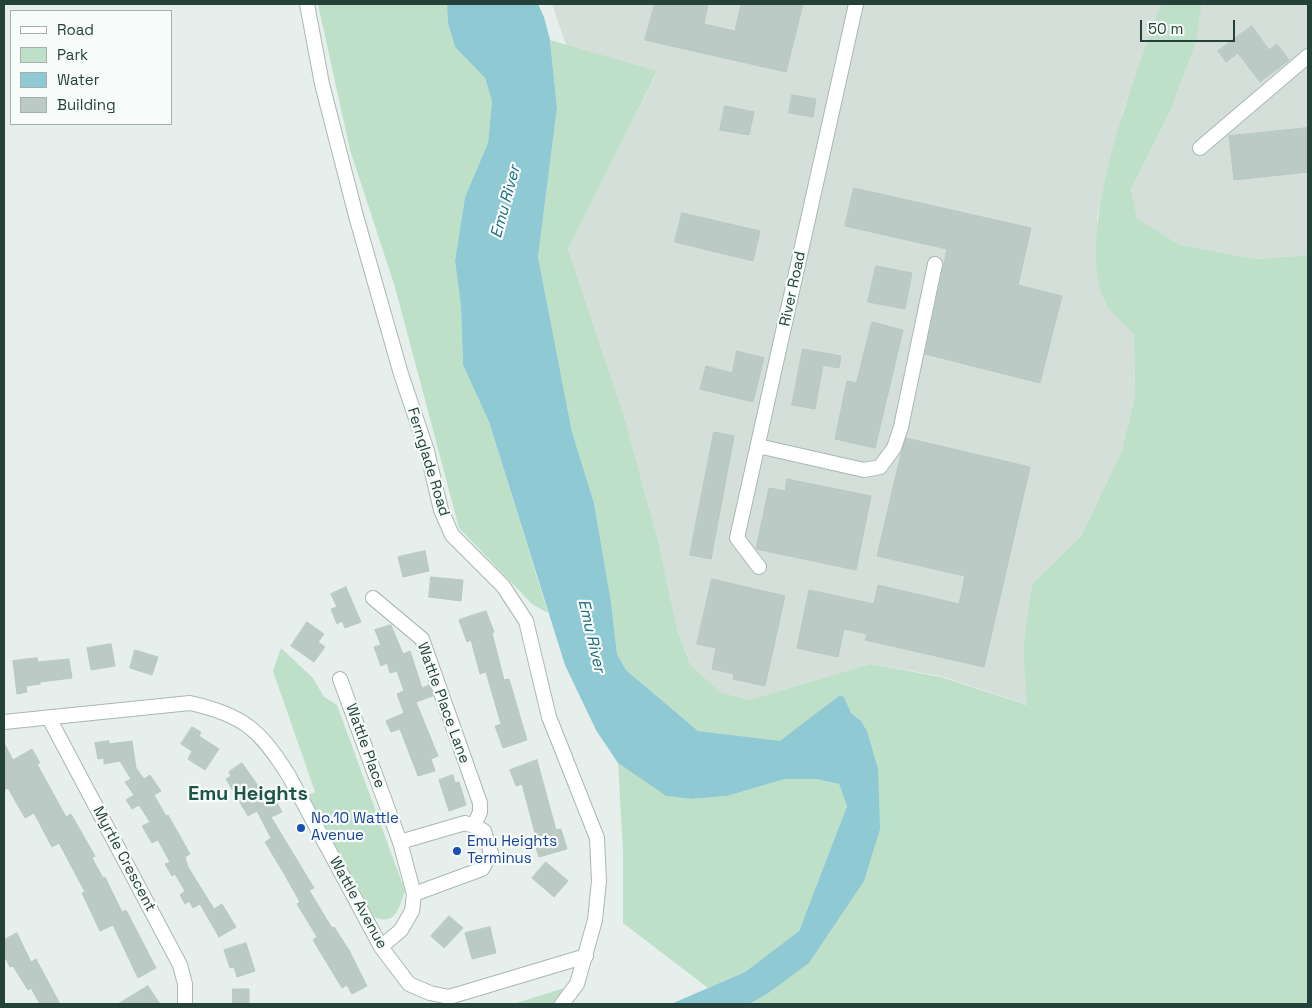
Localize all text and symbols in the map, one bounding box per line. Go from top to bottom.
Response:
legend [10,10,172,125]
scale bar [1142,10,1237,42]
text: 50 m [1148,19,1183,38]
text: Road [57,20,94,39]
text: Park [57,45,88,64]
text: Water [57,70,99,89]
text: Building [57,95,116,114]
water label: Emu River [487,164,525,240]
street label: River Road [776,250,810,328]
street label: Fernglade Road [403,405,453,519]
water label: Emu River [573,598,609,674]
street label: Wattle Place Lane [413,640,473,766]
street label: Wattle Place [341,701,389,791]
district label: Emu Heights [188,783,308,807]
street label: Myrtle Crescent [89,803,159,915]
place label: No.10 Wattle Avenue [311,810,399,845]
marker: No.10 Wattle Avenue [295,822,307,834]
place label: Emu Heights Terminus [467,833,557,868]
marker: Emu Heights Terminus [451,845,463,857]
street label: Wattle Avenue [325,854,391,952]

